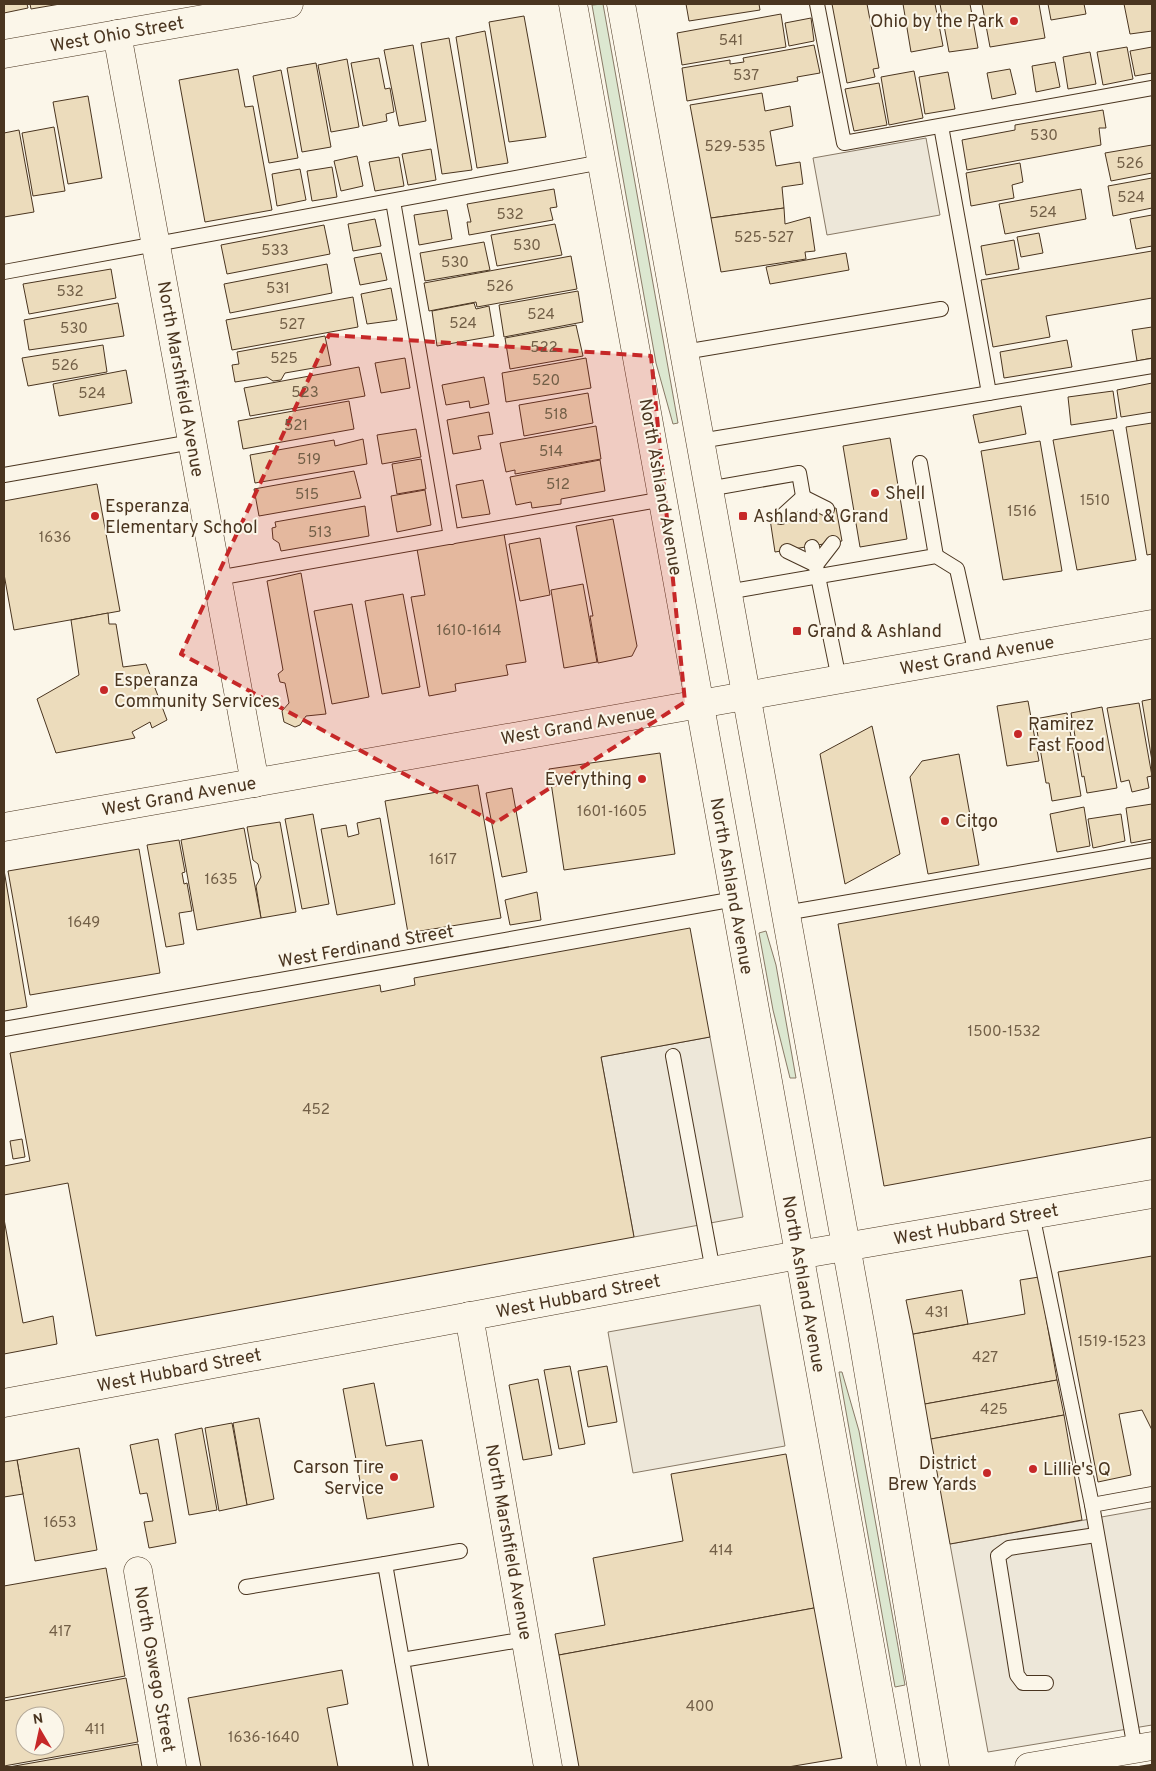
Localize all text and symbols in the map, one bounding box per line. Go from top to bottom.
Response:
place label: Ohio by the Park [870,11,1004,34]
street label: West Ohio Street [49,12,186,59]
marker: Ohio by the Park [1008,15,1020,27]
house number: 541 [719,32,743,51]
house number: 537 [733,67,759,86]
house number: 530 [1030,127,1058,146]
house number: 529-535 [704,138,766,157]
house number: 526 [1116,155,1144,174]
house number: 524 [1117,189,1145,208]
house number: 524 [1029,204,1057,223]
house number: 532 [496,206,524,225]
house number: 525-527 [734,229,794,248]
house number: 530 [513,237,541,256]
house number: 533 [261,242,289,261]
house number: 530 [441,254,469,273]
house number: 526 [486,278,514,297]
street label: North Marshfield Avenue [151,279,208,479]
house number: 531 [266,280,290,299]
house number: 532 [56,283,84,302]
house number: 524 [527,306,555,325]
house number: 524 [449,315,477,334]
house number: 527 [279,316,305,335]
house number: 530 [60,320,88,339]
house number: 522 [530,339,558,358]
house number: 525 [270,350,298,369]
house number: 526 [51,357,79,376]
house number: 520 [532,372,560,391]
house number: 523 [291,384,319,403]
house number: 524 [78,385,106,404]
street label: North Ashland Avenue [633,397,686,578]
house number: 518 [544,406,568,425]
house number: 521 [284,417,308,436]
house number: 514 [539,443,563,462]
house number: 519 [297,451,321,470]
house number: 512 [546,476,570,495]
place label: Shell [885,483,925,506]
house number: 515 [295,486,319,505]
marker: Shell [869,487,881,499]
house number: 1510 [1080,492,1110,511]
place label: Esperanza Elementary School [105,496,258,540]
house number: 1516 [1007,503,1037,522]
place label: Ashland & Grand [753,506,889,529]
marker: Esperanza Elementary School [89,510,101,522]
marker: Ashland & Grand [737,510,749,522]
house number: 513 [308,524,332,543]
house number: 1636 [39,529,71,548]
place label: Grand & Ashland [807,621,942,644]
house number: 1610-1614 [437,622,501,641]
marker: Grand & Ashland [791,625,803,637]
street label: West Grand Avenue [898,632,1056,681]
place label: Esperanza Community Services [114,670,280,714]
marker: Esperanza Community Services [98,684,110,696]
street label: West Grand Avenue [499,702,657,751]
place label: Ramirez Fast Food [1028,714,1105,758]
marker: Ramirez Fast Food [1012,728,1024,740]
place label: Everything [545,769,632,792]
street label: West Grand Avenue [100,773,258,822]
marker: Everything [636,773,648,785]
street label: North Ashland Avenue [704,796,757,977]
house number: 1601-1605 [577,803,647,822]
place label: Citgo [955,811,998,834]
marker: Citgo [939,815,951,827]
house number: 1617 [429,851,457,870]
house number: 1635 [205,871,237,890]
house number: 1649 [68,914,100,933]
street label: West Ferdinand Street [277,921,456,974]
house number: 1500-1532 [968,1023,1040,1042]
house number: 452 [302,1101,330,1120]
street label: North Ashland Avenue [776,1194,829,1375]
street label: West Hubbard Street [892,1200,1060,1251]
street label: West Hubbard Street [494,1270,662,1325]
house number: 431 [925,1304,949,1323]
house number: 1519-1523 [1078,1333,1146,1352]
street label: West Hubbard Street [95,1344,263,1399]
house number: 427 [972,1349,998,1368]
house number: 425 [980,1401,1008,1420]
street label: North Marshfield Avenue [479,1442,536,1642]
place label: District Brew Yards [888,1453,977,1497]
place label: Carson Tire Service [293,1457,384,1501]
place label: Lillie's Q [1043,1459,1111,1482]
marker: Lillie's Q [1027,1463,1039,1475]
marker: District Brew Yards [981,1467,993,1479]
marker: Carson Tire Service [388,1471,400,1483]
house number: 1653 [44,1514,76,1533]
house number: 414 [709,1542,733,1561]
street label: North Oswego Street [128,1584,179,1754]
house number: 417 [49,1623,72,1642]
house number: 400 [686,1698,714,1717]
north arrow [15,1706,65,1756]
text: N [32,1710,45,1729]
house number: 411 [85,1721,105,1740]
house number: 1636-1640 [228,1729,300,1748]

